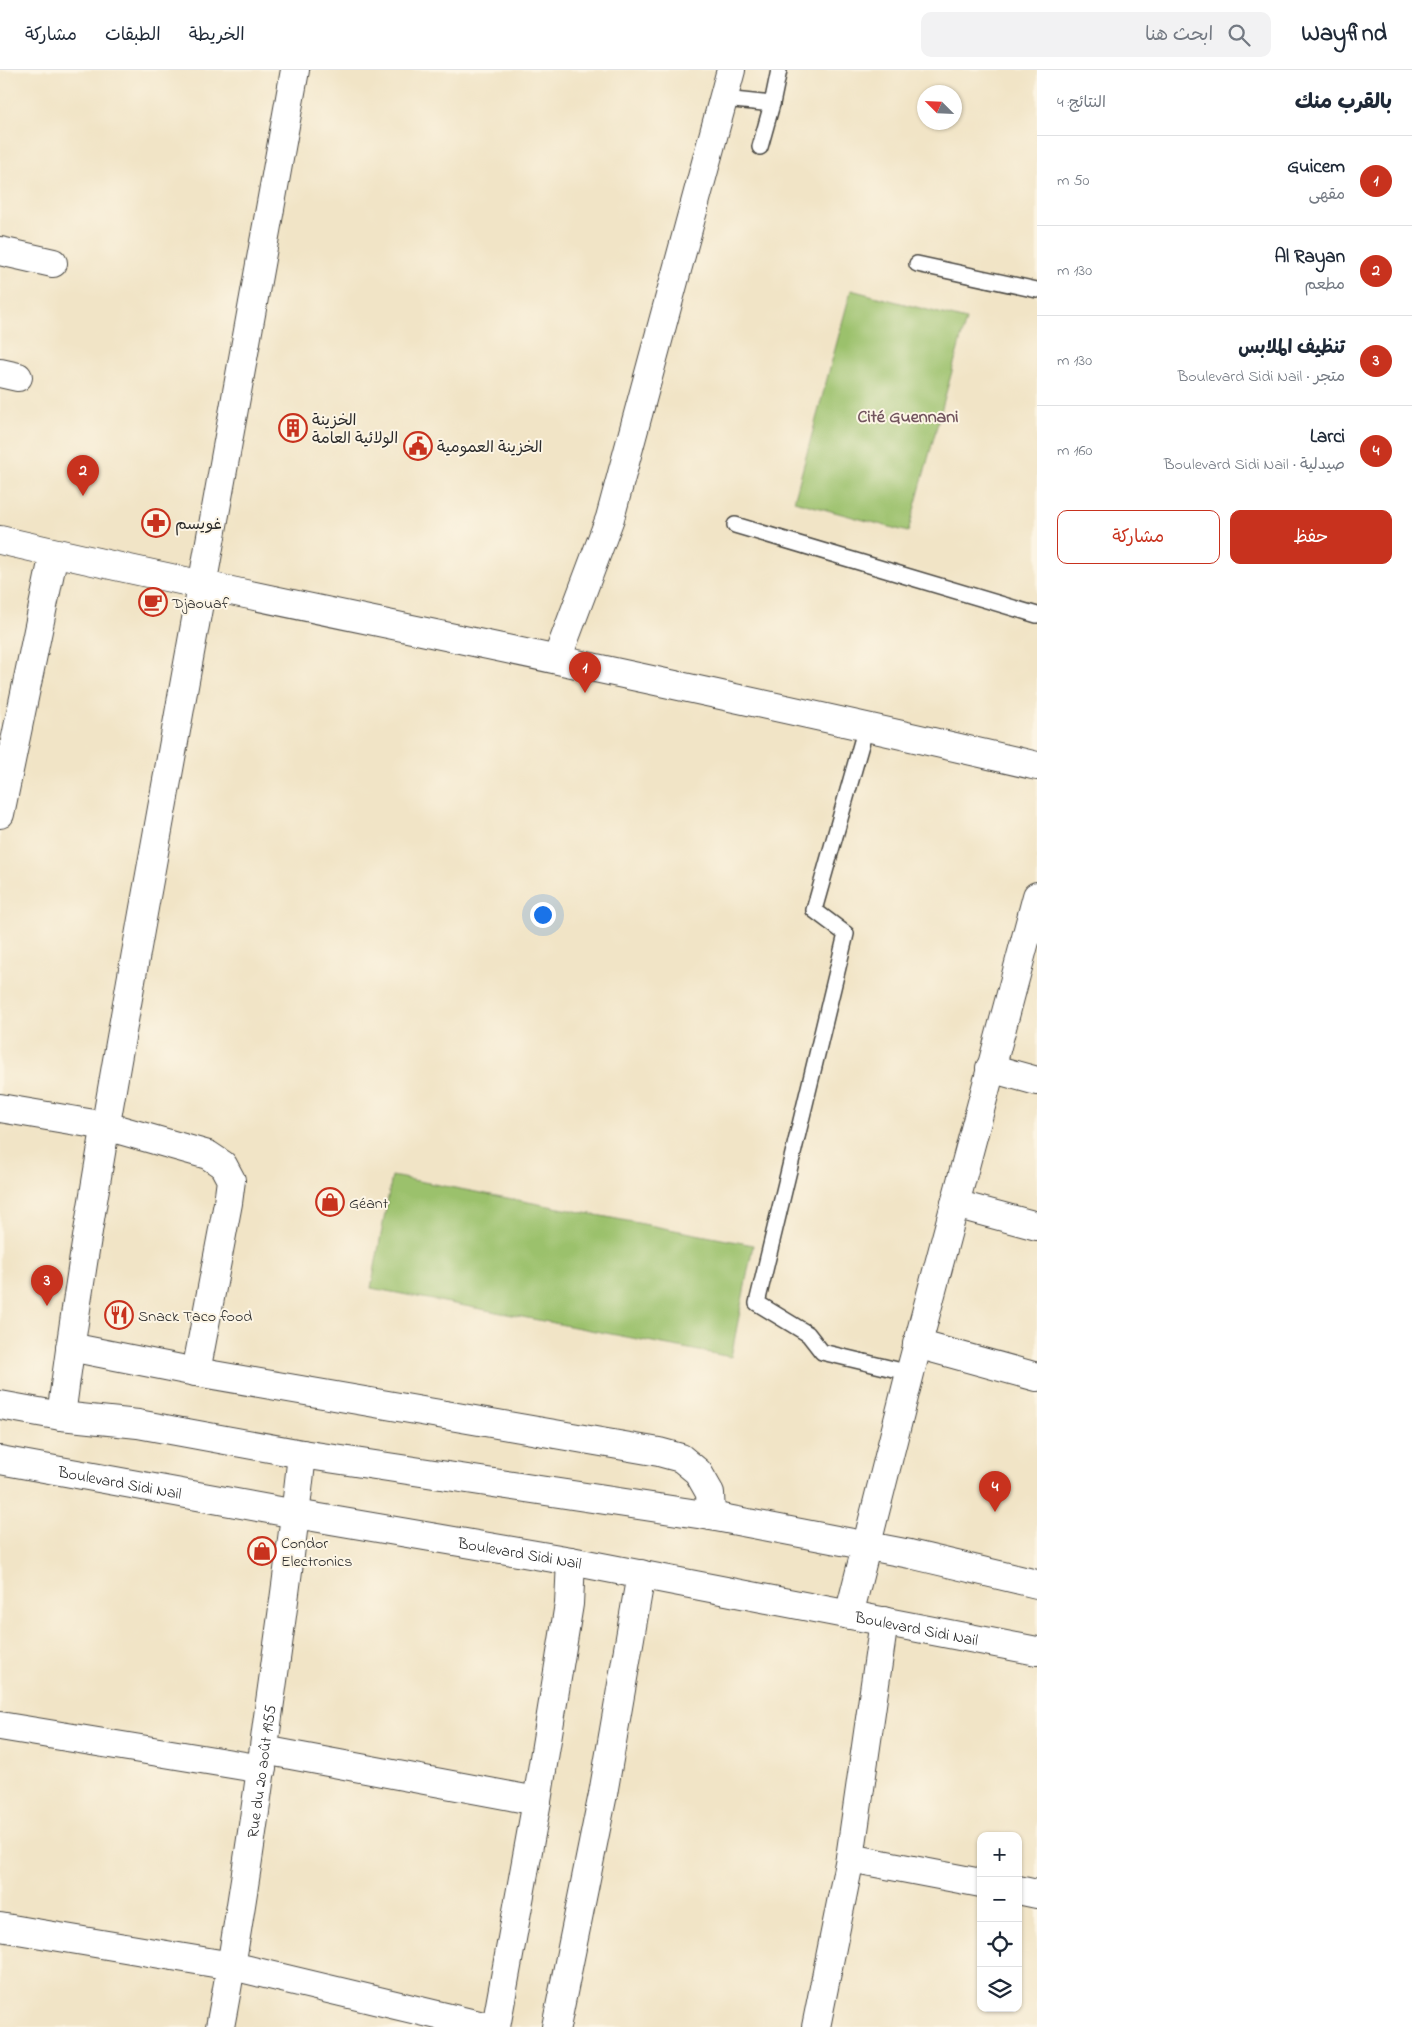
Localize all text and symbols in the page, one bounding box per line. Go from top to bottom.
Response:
search box [921,12,1271,57]
text: Wayfind [1301,17,1387,52]
icon: search [1225,21,1253,49]
text: ابحث هنا [1145,22,1213,49]
text: مشاركة [25,23,77,49]
text: الطبقات [105,23,161,49]
text: الخريطة [189,23,245,49]
north arrow [917,85,962,130]
text: بالقرب منك [1295,88,1392,118]
text: النتائج: 4 [1057,91,1106,115]
text: Guicem [1287,154,1345,181]
text: 50 m [1057,169,1090,193]
text: 1 [1373,169,1379,193]
text: مقهى [1308,183,1345,207]
text: Al Rayan [1274,244,1345,271]
text: 130 m [1057,259,1092,283]
text: 2 [1372,259,1380,283]
text: مطعم [1305,273,1345,297]
text: تنظيف الملابس [1238,335,1345,362]
text: 130 m [1057,349,1092,373]
text: 3 [1373,349,1379,373]
text: متجر · Boulevard Sidi Nail [1177,365,1345,389]
district label: Cité Guennani [858,405,958,431]
place label: الخزينة الولائية العامة [312,409,398,451]
building icon: الخزينة الولائية العامة [278,413,308,443]
text: Larci [1310,424,1345,451]
public building icon: الخزينة العمومية [403,431,433,461]
place label: الخزينة العمومية [437,436,543,460]
text: 160 m [1057,439,1092,463]
text: 4 [1373,439,1379,463]
text: صيدلية · Boulevard Sidi Nail [1164,453,1345,477]
pin: 2 [67,455,99,496]
pharmacy icon: غويسم [141,508,171,538]
button: مشاركة [1057,510,1220,564]
button: حفظ [1230,510,1392,564]
place label: غويسم [175,513,222,537]
cafe icon: Djaouaf [138,587,168,617]
place label: Djaouaf [171,592,230,616]
pin: 1 [569,652,601,693]
your location [530,902,556,928]
shop icon: Géant [315,1187,345,1217]
place label: Géant [349,1192,389,1216]
pin: 3 [31,1265,63,1306]
restaurant icon: Snack Taco food [104,1300,134,1330]
place label: Snack Taco food [138,1305,252,1329]
street label: Boulevard Sidi Nail [55,1461,184,1507]
pin: 4 [979,1471,1011,1512]
place label: Condor Electronics [281,1532,352,1574]
street label: Boulevard Sidi Nail [455,1532,584,1577]
shop icon: Condor Electronics [247,1536,277,1566]
street label: Boulevard Sidi Nail [852,1606,980,1653]
street label: Rue du 20 août 1955 [241,1704,283,1840]
map controls [977,1832,1022,2012]
button: + [977,1832,1022,1877]
button: − [977,1877,1022,1922]
button: locate [977,1922,1022,1967]
button: layers [977,1967,1022,2012]

